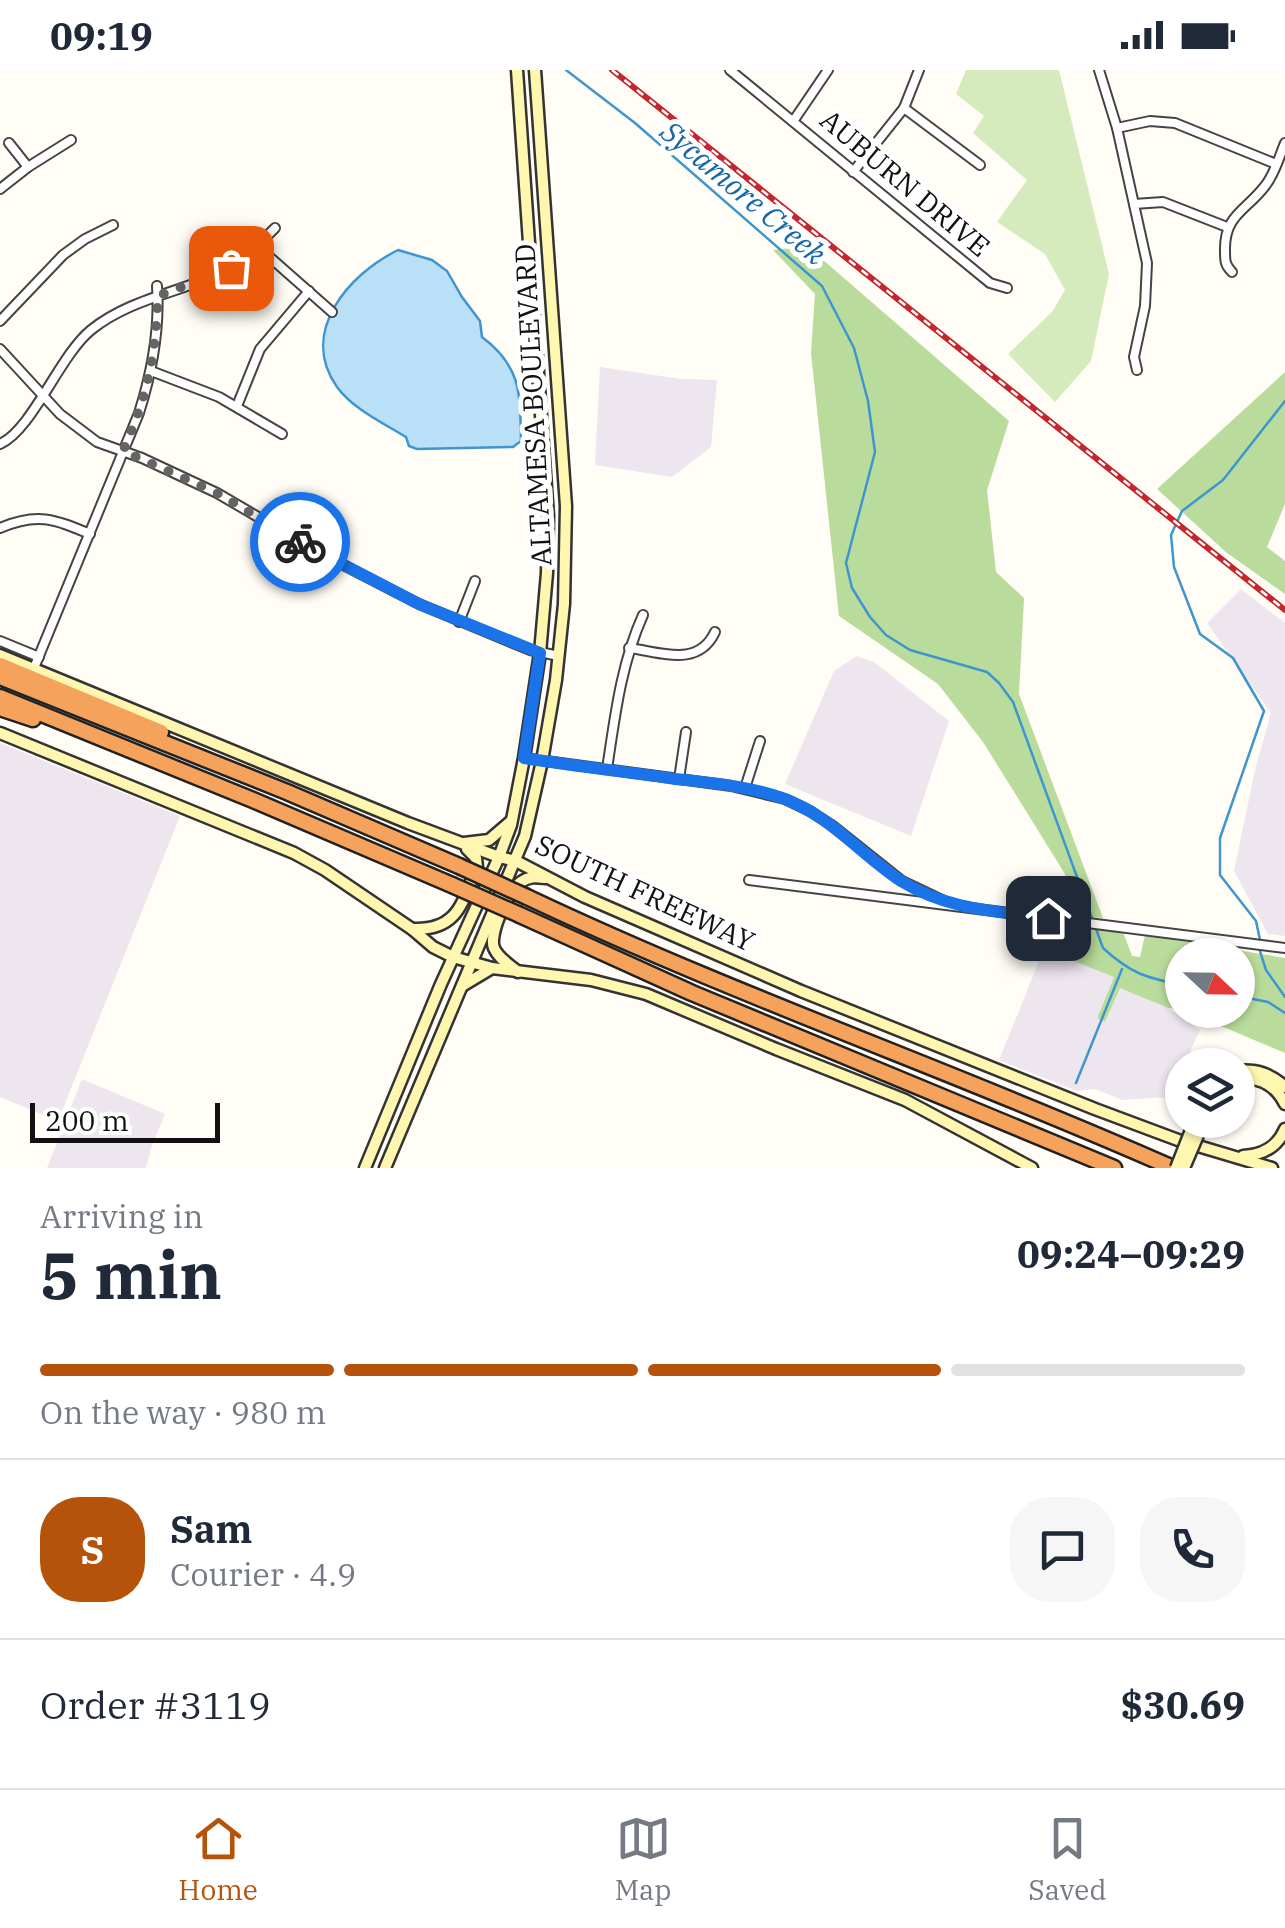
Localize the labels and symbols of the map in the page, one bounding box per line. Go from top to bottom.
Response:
street label: AUBURN DRIVE [813,101,998,264]
water label: Sycamore Creek [652,111,835,273]
pin [189,226,274,311]
street label: ALTAMESA BOULEVARD [506,243,559,567]
courier [250,492,350,592]
street label: SOUTH FREEWAY [530,826,761,960]
pin [1006,876,1091,961]
north arrow [1165,938,1255,1028]
scale bar [30,1098,220,1142]

